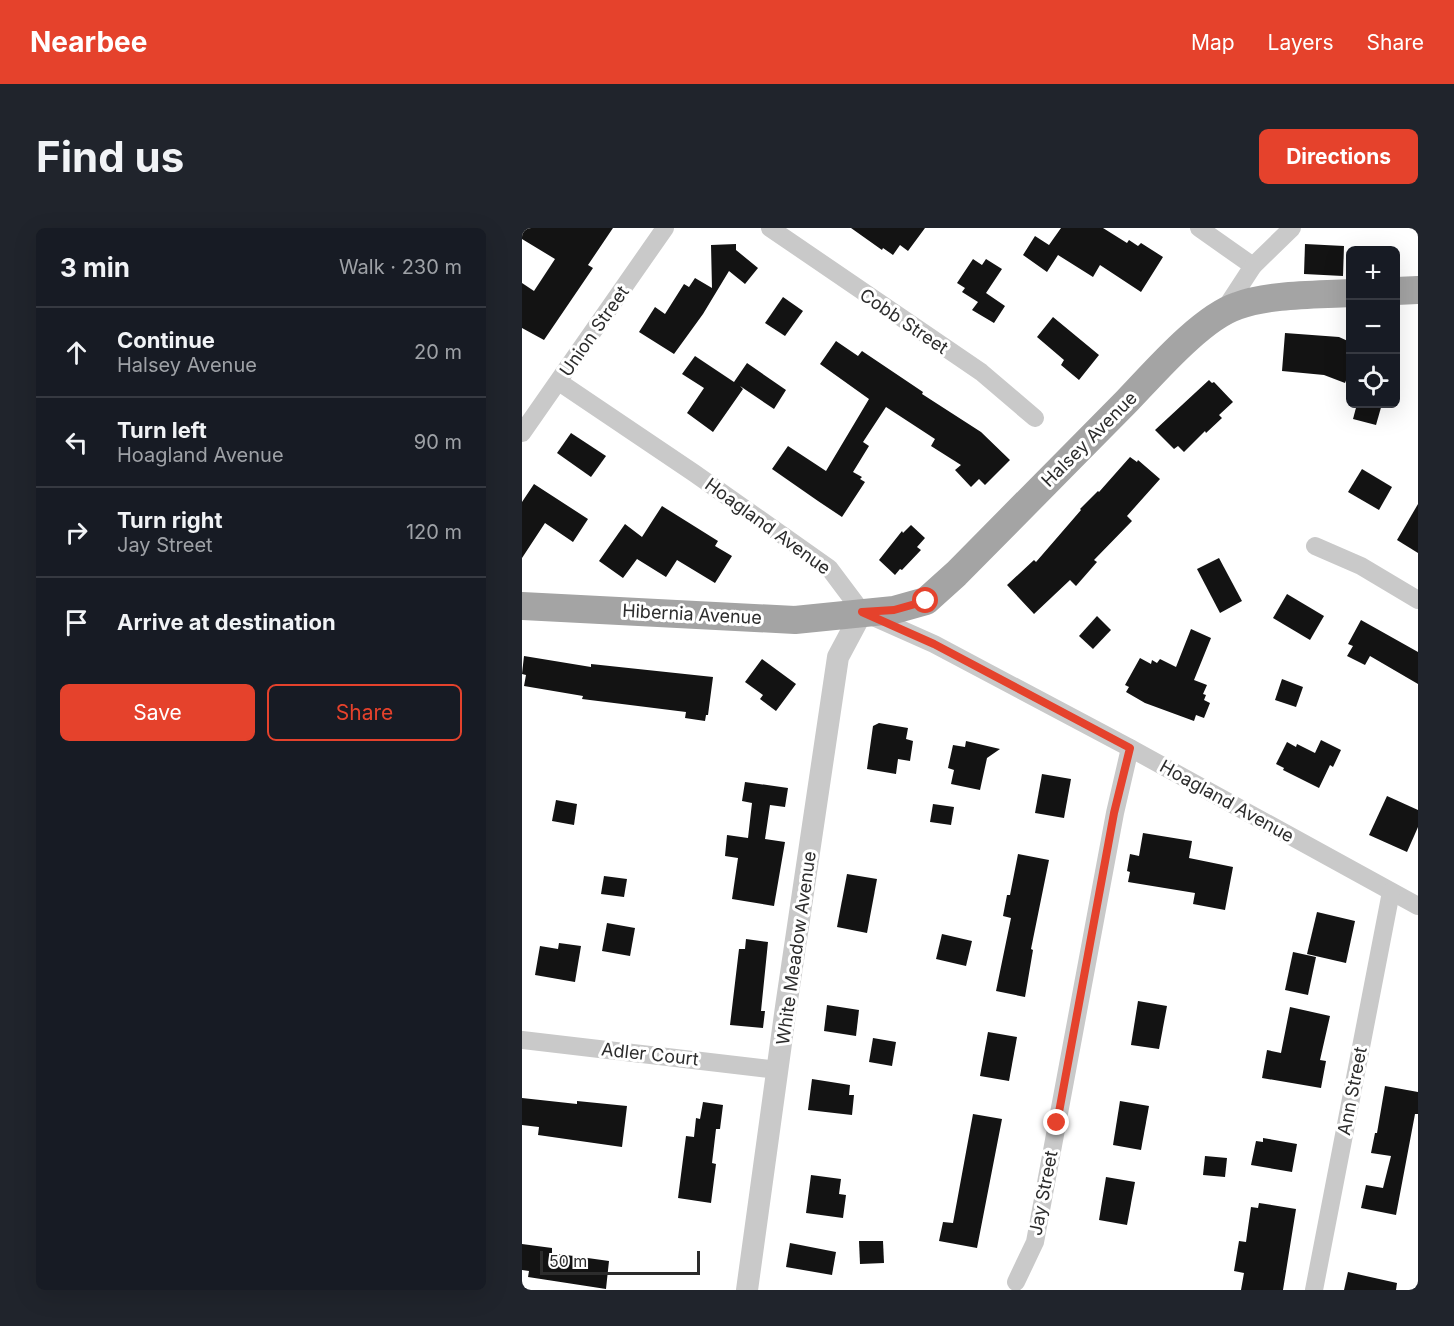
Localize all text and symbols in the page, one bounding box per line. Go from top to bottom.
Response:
text: Nearbee [30,25,147,59]
text: Map [1191,30,1235,55]
text: Layers [1268,30,1334,55]
text: Share [1367,30,1424,55]
button: Directions [1259,129,1418,184]
text: Find us [36,131,184,182]
map controls [1346,246,1400,408]
button: + [1346,246,1400,300]
text: 3 min [60,252,130,283]
text: Walk · 230 m [339,255,462,279]
street label: Union Street [555,282,633,380]
street label: Cobb Street [856,284,952,358]
button: − [1346,300,1400,354]
text: Continue [117,327,215,353]
icon: ahead [60,336,93,369]
text: 20 m [414,340,462,364]
text: Halsey Avenue [117,353,257,377]
button: locate [1346,354,1400,408]
street label: Halsey Avenue [1037,387,1141,491]
text: Turn left [117,417,207,443]
icon: left [60,426,93,459]
text: 90 m [414,430,462,454]
text: Hoagland Avenue [117,443,284,467]
street label: Hoagland Avenue [701,473,835,579]
text: Turn right [117,507,223,533]
icon: right [60,516,93,549]
text: 120 m [406,520,462,544]
text: Jay Street [117,533,213,557]
route start [912,587,938,613]
street label: Hibernia Avenue [622,600,762,628]
icon: arrive [60,606,93,639]
text: Arrive at destination [117,609,336,635]
button: Save [60,684,255,741]
button: Share [267,684,462,741]
street label: Hoagland Avenue [1156,755,1298,847]
street label: White Meadow Avenue [772,850,820,1046]
street label: Adler Court [600,1038,700,1070]
street label: Ann Street [1333,1045,1371,1137]
route end [1043,1109,1069,1135]
street label: Jay Street [1024,1149,1062,1237]
scale bar [540,1248,700,1276]
text: 50 m [549,1251,587,1271]

